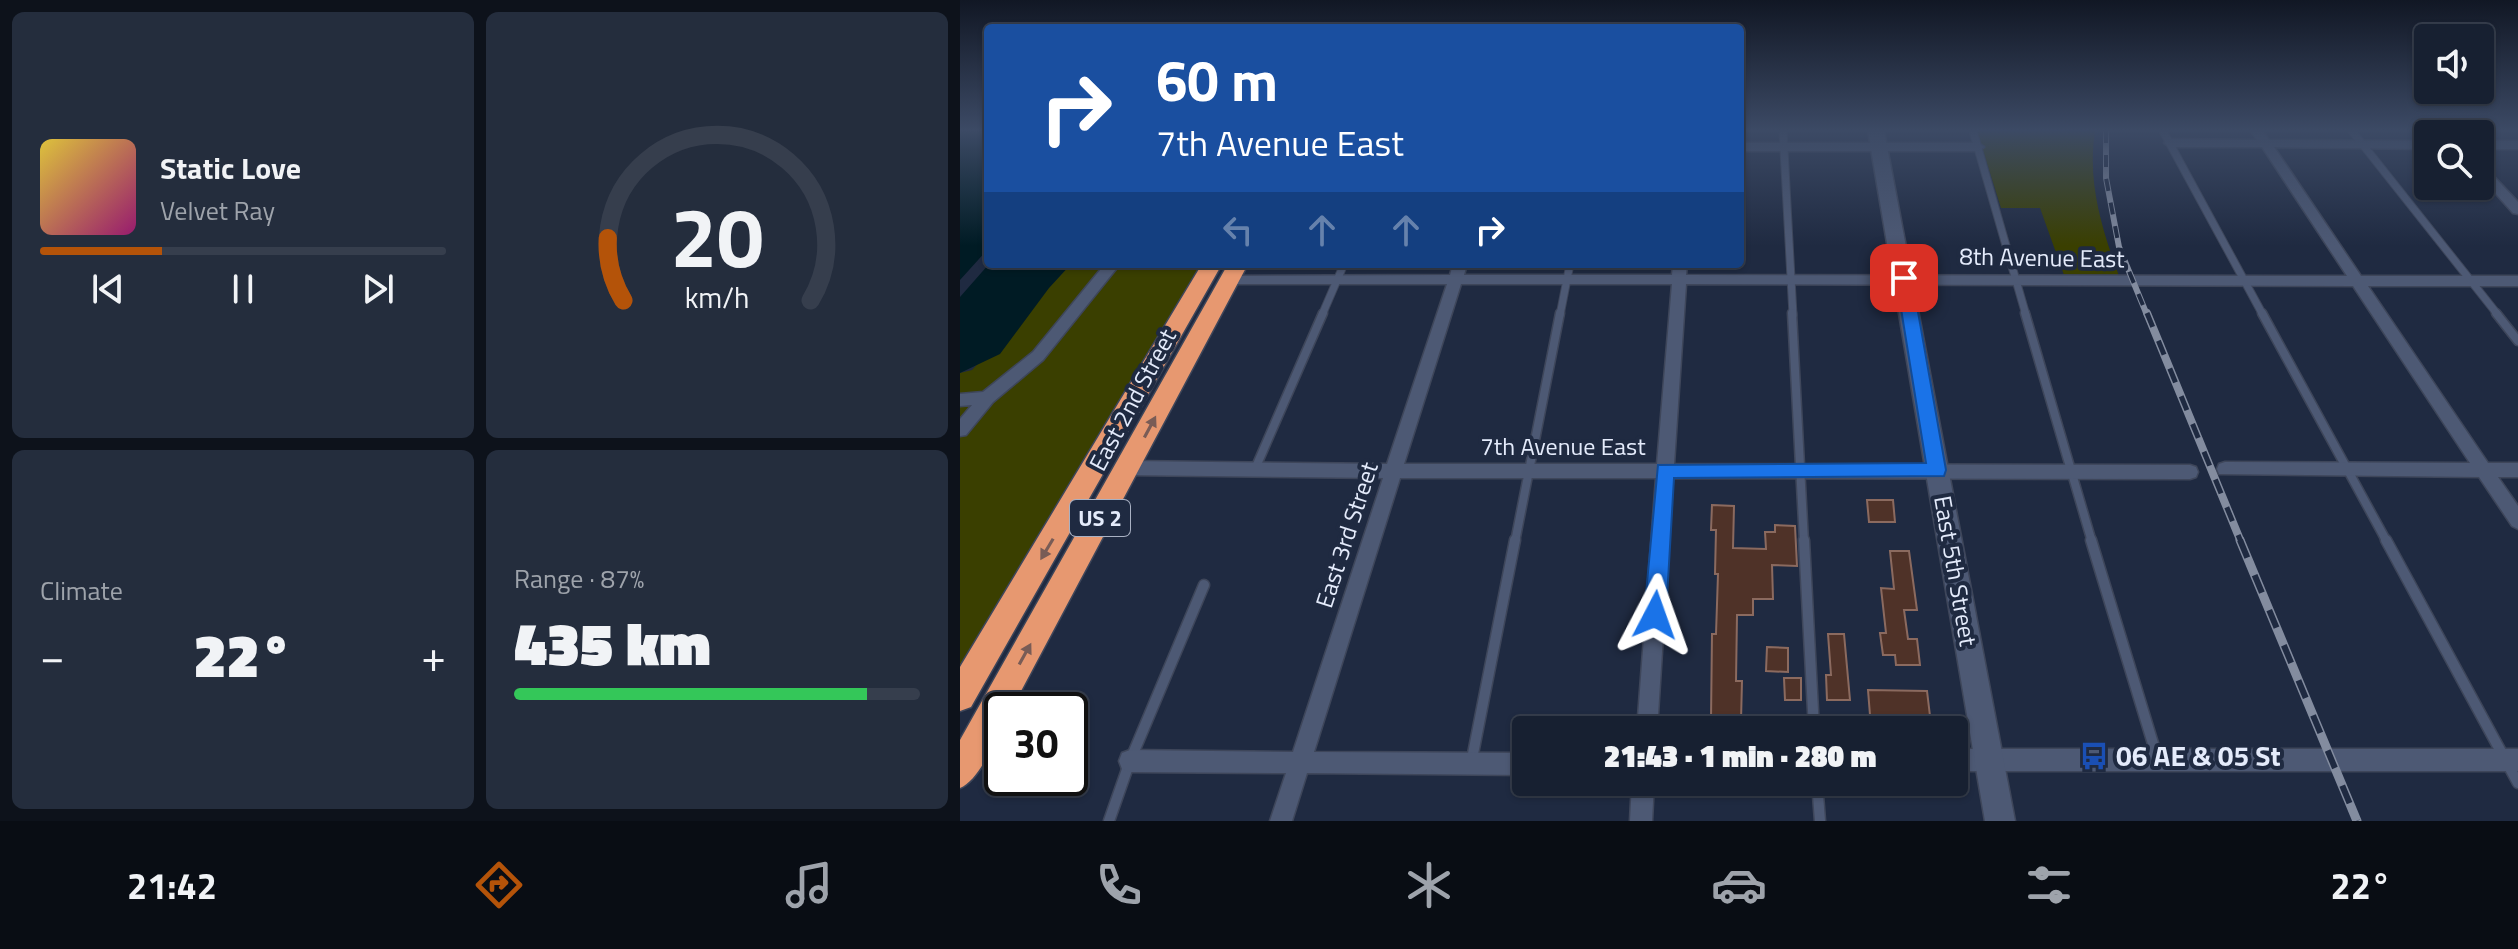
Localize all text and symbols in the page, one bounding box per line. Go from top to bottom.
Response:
map controls [2414,24,2494,200]
button: sound [2414,24,2494,104]
text: 60 m [1156,38,1278,123]
icon: right [1024,56,1128,160]
text: 7th Avenue East [1156,115,1404,170]
button: search [2414,120,2494,200]
text: Static Love [160,145,301,191]
text: 20 [670,173,764,299]
text: Velvet Ray [160,191,275,230]
icon: left [1216,208,1260,252]
icon: ahead [1300,208,1344,252]
icon: ahead [1384,208,1428,252]
icon: right [1468,208,1512,252]
street label: 8th Avenue East [1959,238,2126,276]
pin [1870,244,1938,312]
icon: arrive [1882,256,1926,300]
icon: previous [86,267,130,311]
icon: pause [221,267,265,311]
icon: next [356,267,400,311]
text: km/h [685,276,749,319]
street label: East 2nd Street [1080,322,1185,477]
one-way arrow [1144,415,1157,438]
street label: 7th Avenue East [1480,428,1646,464]
street label: East 3rd Street [1306,457,1387,612]
street label: East 5th Street [1925,493,1987,649]
road number: US 2 [1070,500,1130,536]
one-way arrow [1040,538,1054,560]
text: Range · 87% [514,559,644,598]
text: Climate [40,571,123,610]
position arrow [1613,573,1697,657]
text: 435 km [514,597,711,688]
text: 22° [194,609,293,700]
text: − [40,622,65,689]
text: + [421,622,446,689]
one-way arrow [1018,643,1032,666]
speed limit sign: 30 [984,692,1088,796]
text: 21:43 · 1 min · 280 m [1604,733,1876,779]
place label: 06 AE & 05 St [2116,734,2281,777]
bus stop icon: 06 AE & 05 St [2079,741,2109,771]
icon: directions [471,857,527,913]
icon: music [781,857,837,913]
icon: phone [1091,857,1147,913]
icon: climate [1401,857,1457,913]
icon: car [1711,857,1767,913]
icon: filters [2021,857,2077,913]
text: 21:42 [127,858,217,913]
text: 22° [2331,858,2391,913]

